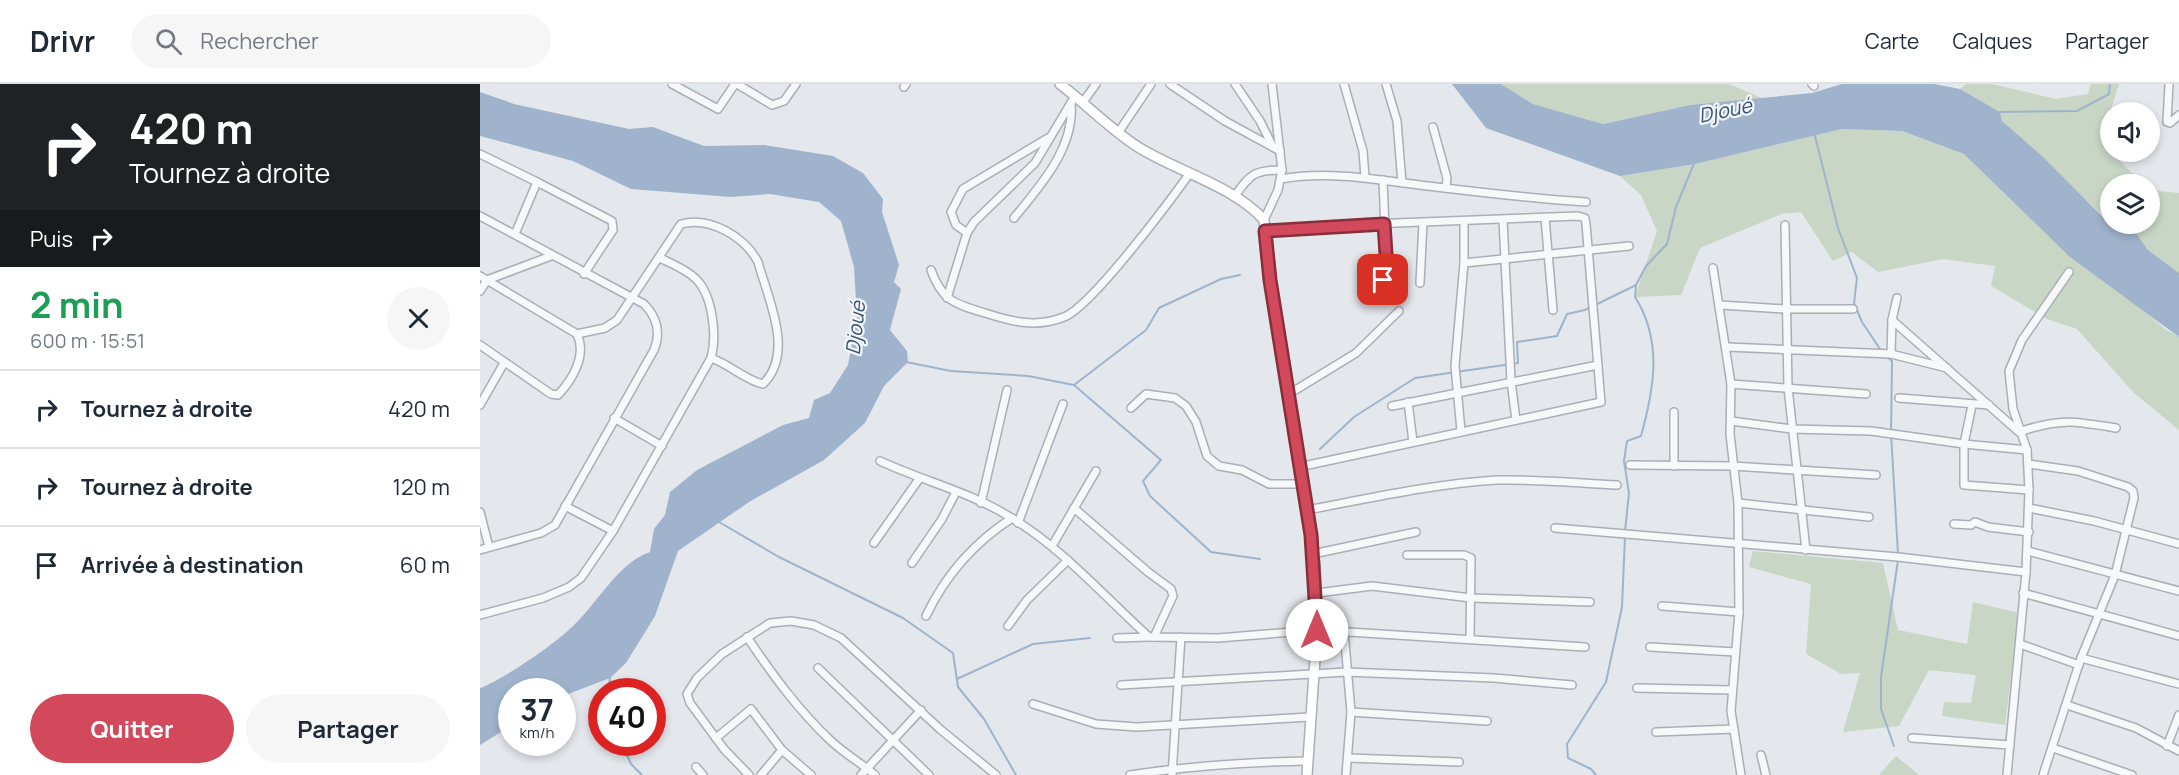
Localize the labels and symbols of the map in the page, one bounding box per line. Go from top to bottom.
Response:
water label: Djoué [1696,91,1755,129]
pin [1357,254,1408,305]
water label: Djoué [839,299,871,356]
position arrow [1285,598,1349,662]
speed limit sign: 40 [588,678,666,756]

